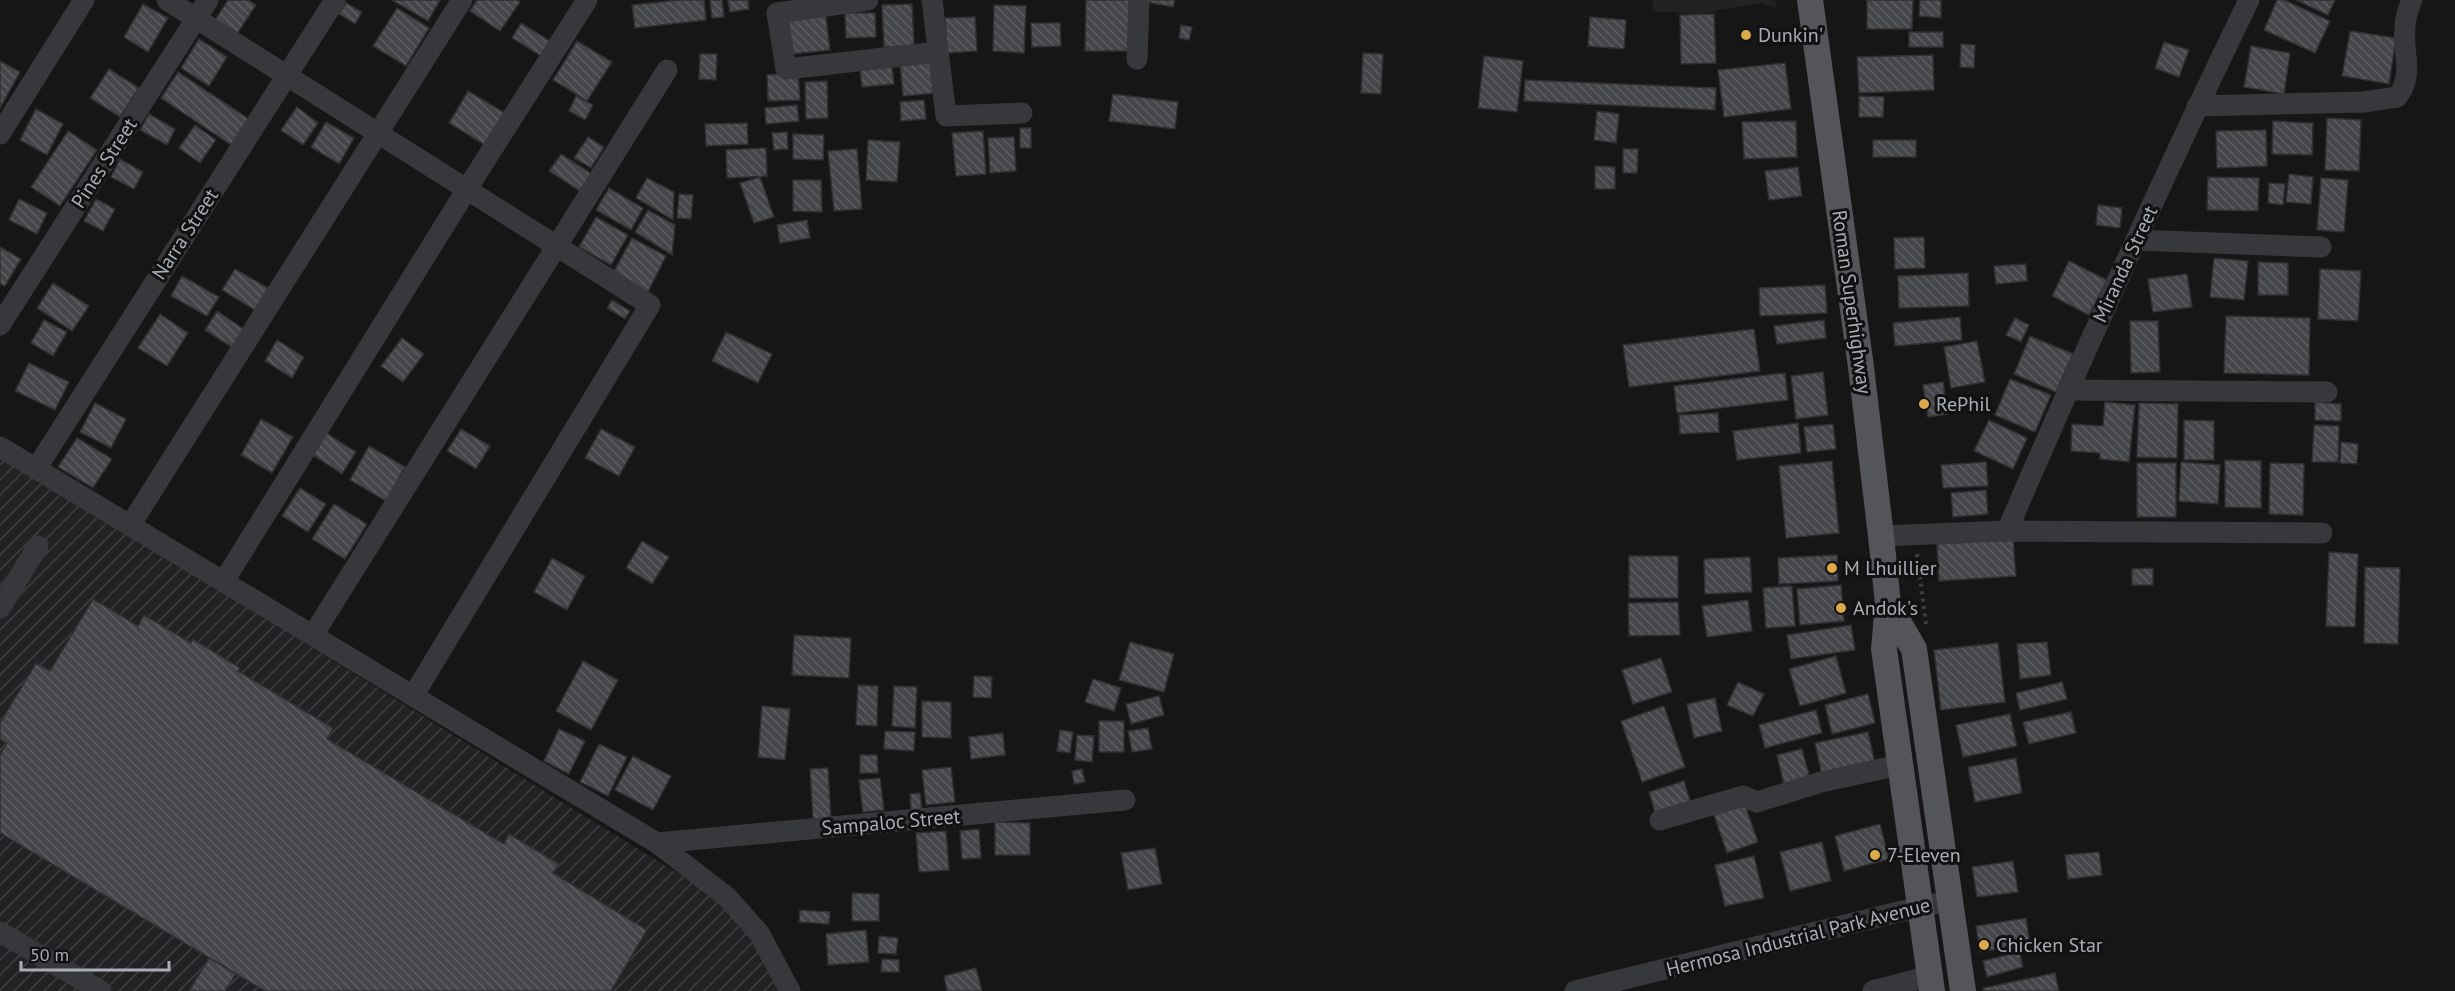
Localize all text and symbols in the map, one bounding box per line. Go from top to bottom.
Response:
place label: Dunkin' [1758,22,1823,48]
marker: Dunkin' [1739,28,1753,42]
street label: Pines Street [65,113,143,213]
street label: Narra Street [146,183,224,284]
street label: Miranda Street [2087,201,2163,327]
street label: Roman Superhighway [1826,208,1878,396]
place label: RePhil [1936,391,1991,417]
marker: RePhil [1917,397,1931,411]
place label: M Lhuillier [1844,555,1937,581]
marker: M Lhuillier [1825,561,1839,575]
place label: Andok's [1853,595,1918,621]
marker: Andok's [1834,601,1848,615]
street label: Sampaloc Street [821,803,962,841]
place label: 7-Eleven [1887,842,1961,868]
marker: 7-Eleven [1868,848,1882,862]
street label: Hermosa Industrial Park Avenue [1663,892,1933,982]
place label: Chicken Star [1996,932,2103,958]
scale bar [21,934,170,972]
marker: Chicken Star [1977,938,1991,952]
text: 50 m [30,943,69,966]

